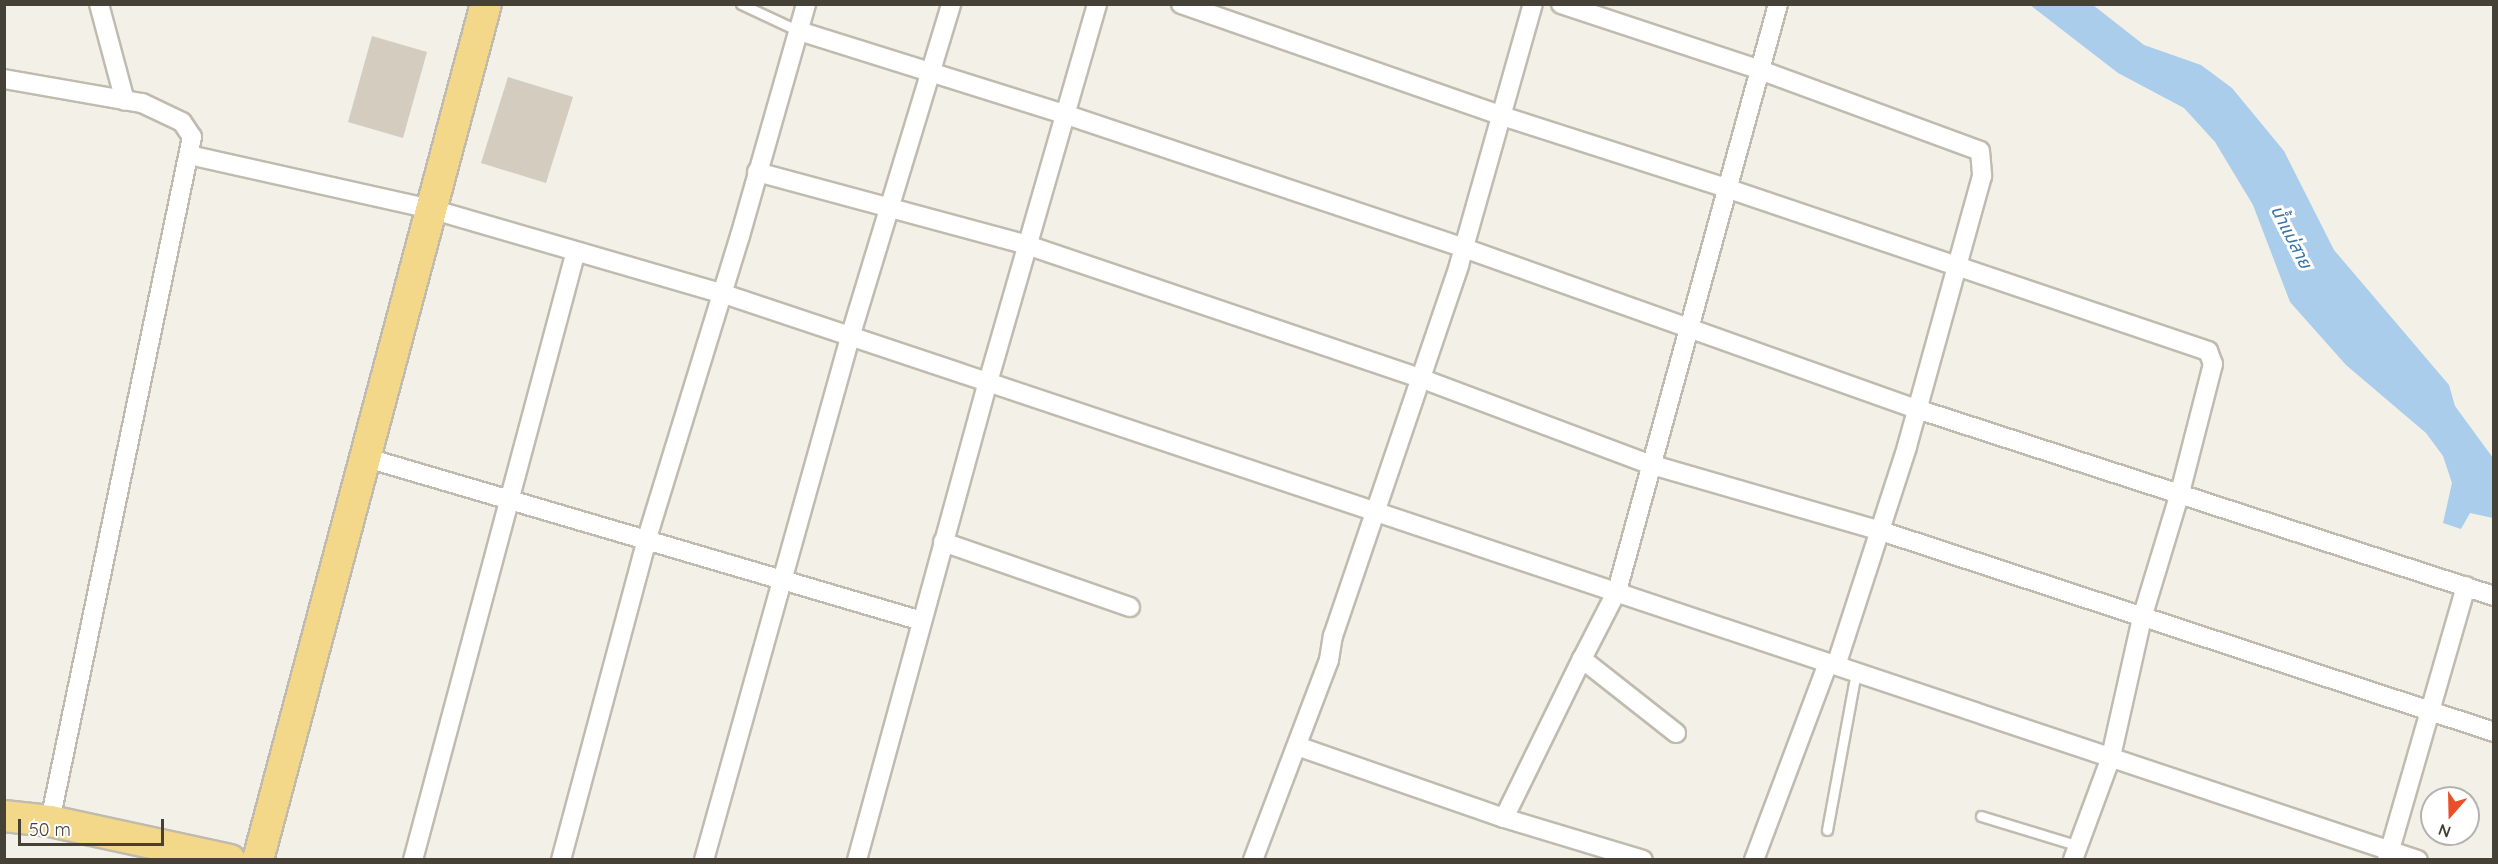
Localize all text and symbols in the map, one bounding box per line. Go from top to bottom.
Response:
water label: น้ำแม่สาย [2266,202,2316,272]
north arrow [2420,786,2480,846]
scale bar [21,807,166,845]
text: 50 m [29,818,71,841]
text: N [2436,820,2453,842]

